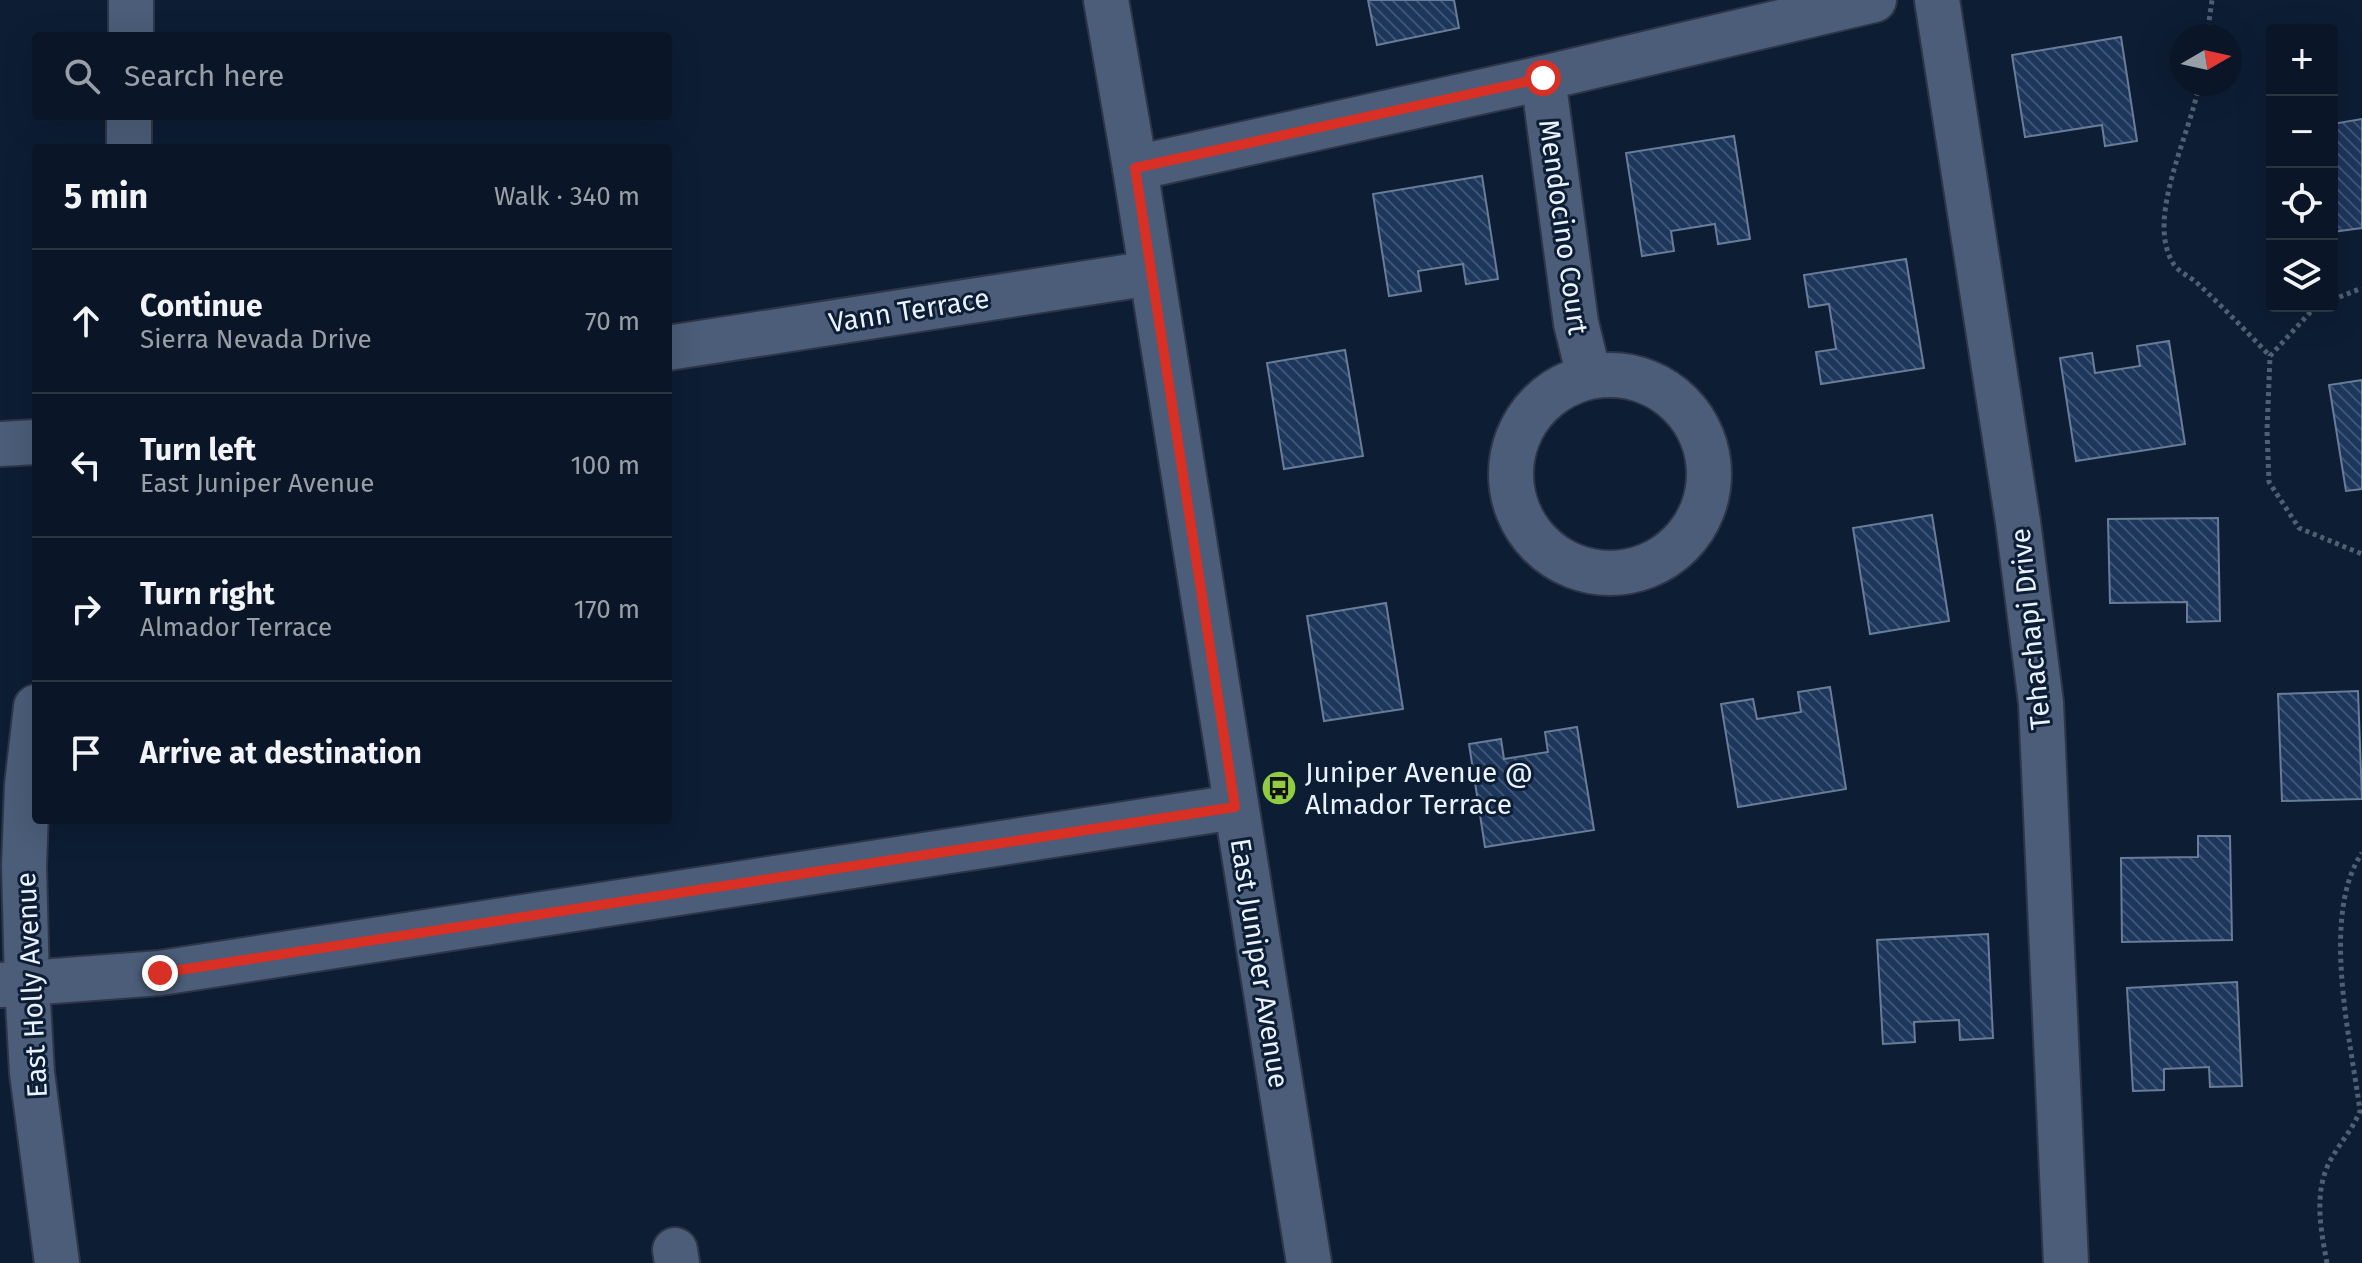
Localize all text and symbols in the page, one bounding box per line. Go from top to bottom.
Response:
north arrow [2170,24,2242,96]
map controls [2266,24,2338,312]
button: + [2266,24,2338,96]
search box [32,32,672,120]
icon: search [60,54,104,98]
text: Search here [124,58,284,94]
route start [1525,60,1561,96]
button: − [2266,96,2338,168]
street label: Mendocino Court [1532,117,1595,338]
button: locate [2266,168,2338,240]
text: 5 min [64,176,148,217]
text: Walk · 340 m [494,181,640,212]
button: layers [2266,240,2338,312]
street label: Vann Terrace [826,282,992,339]
text: Continue [140,288,263,324]
icon: ahead [64,299,108,343]
text: 70 m [585,306,640,337]
text: Sierra Nevada Drive [140,324,372,355]
text: Turn left [140,432,256,468]
icon: left [64,443,108,487]
text: 100 m [571,450,640,481]
text: East Juniper Avenue [140,468,374,499]
street label: Tehachapi Drive [2004,527,2057,731]
text: Turn right [140,576,275,612]
icon: right [64,587,108,631]
text: 170 m [574,594,640,625]
text: Almador Terrace [140,612,332,643]
icon: arrive [64,731,108,775]
text: Arrive at destination [140,735,422,771]
place label: Juniper Avenue @ Almador Terrace [1305,756,1533,821]
bus stop icon: Juniper Avenue @ Almador Terrace [1260,769,1298,807]
street label: East Juniper Avenue [1223,836,1296,1090]
street label: East Holly Avenue [9,871,54,1099]
route end [142,955,178,991]

